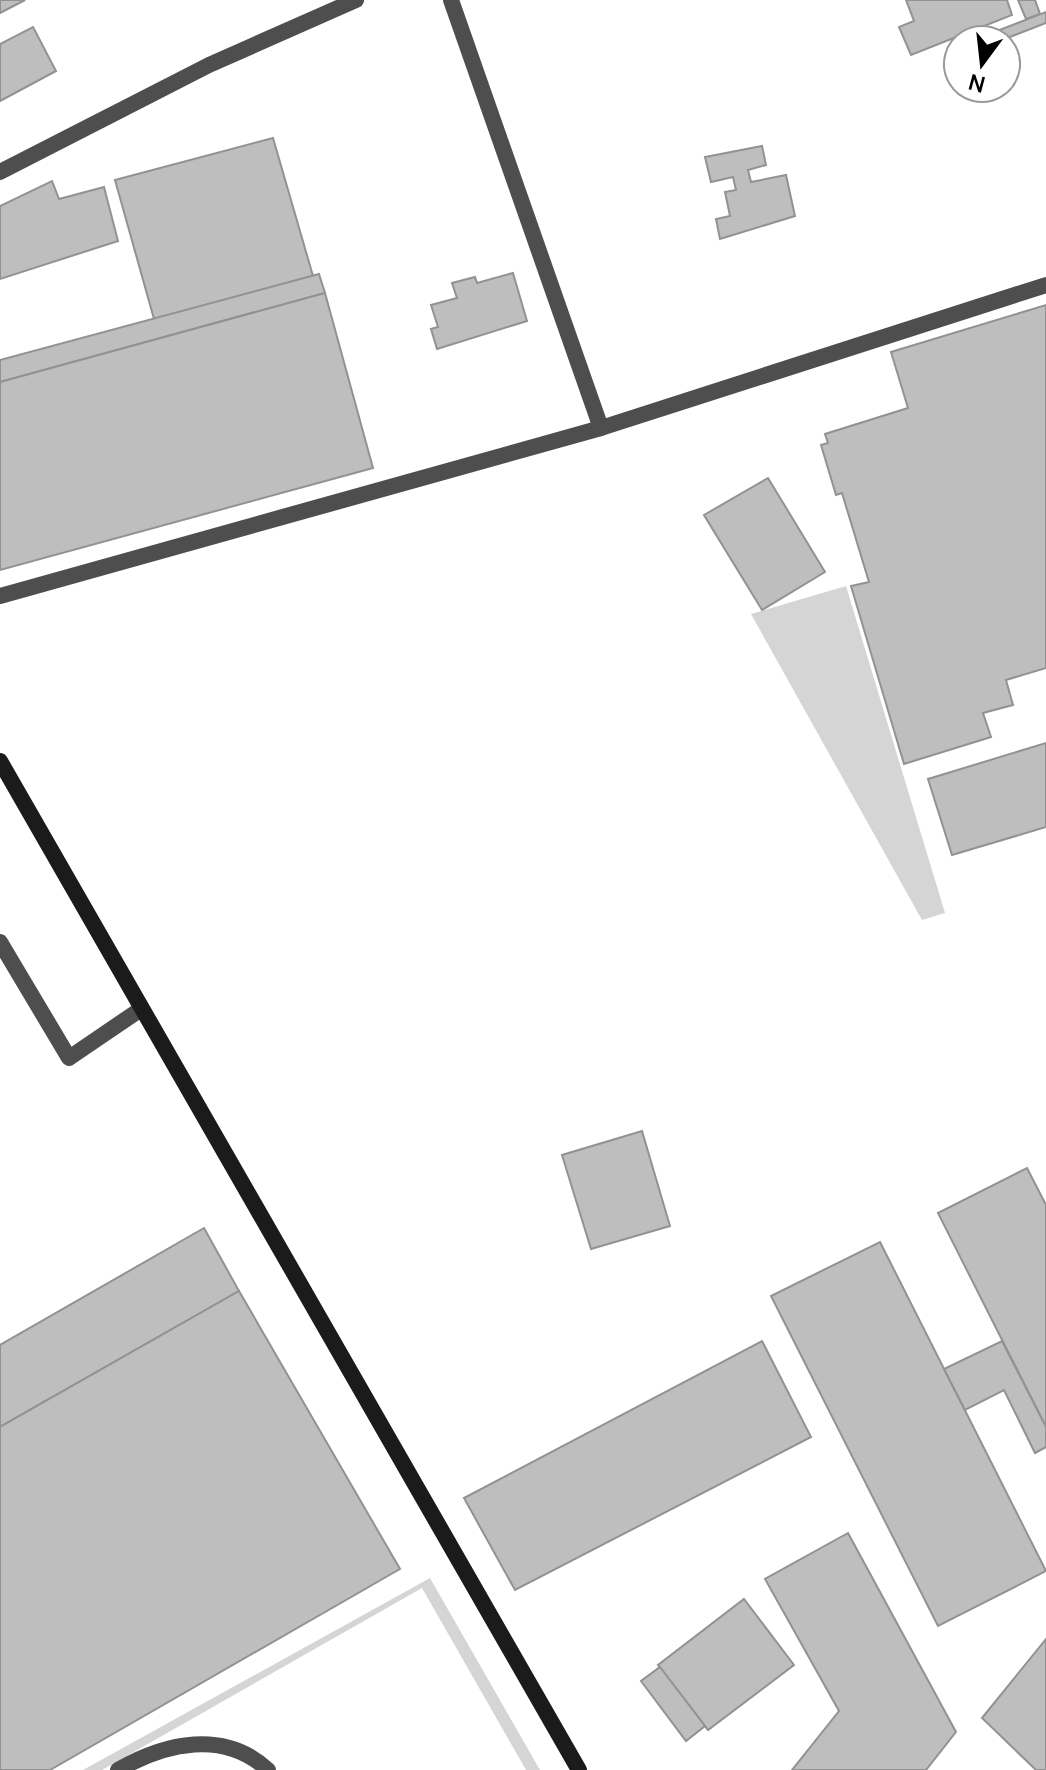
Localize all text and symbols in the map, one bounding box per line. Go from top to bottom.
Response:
north arrow [942,24,1022,104]
text: N [965,67,988,100]

